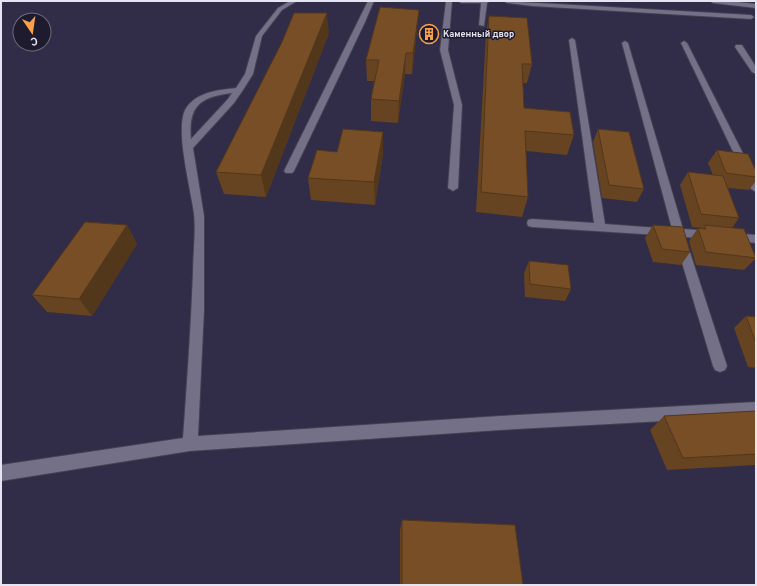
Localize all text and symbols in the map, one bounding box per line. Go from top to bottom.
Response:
north arrow [12,12,52,52]
building icon: Каменный двор [418,23,440,45]
place label: Каменный двор [443,29,514,40]
text: С [29,33,39,48]

